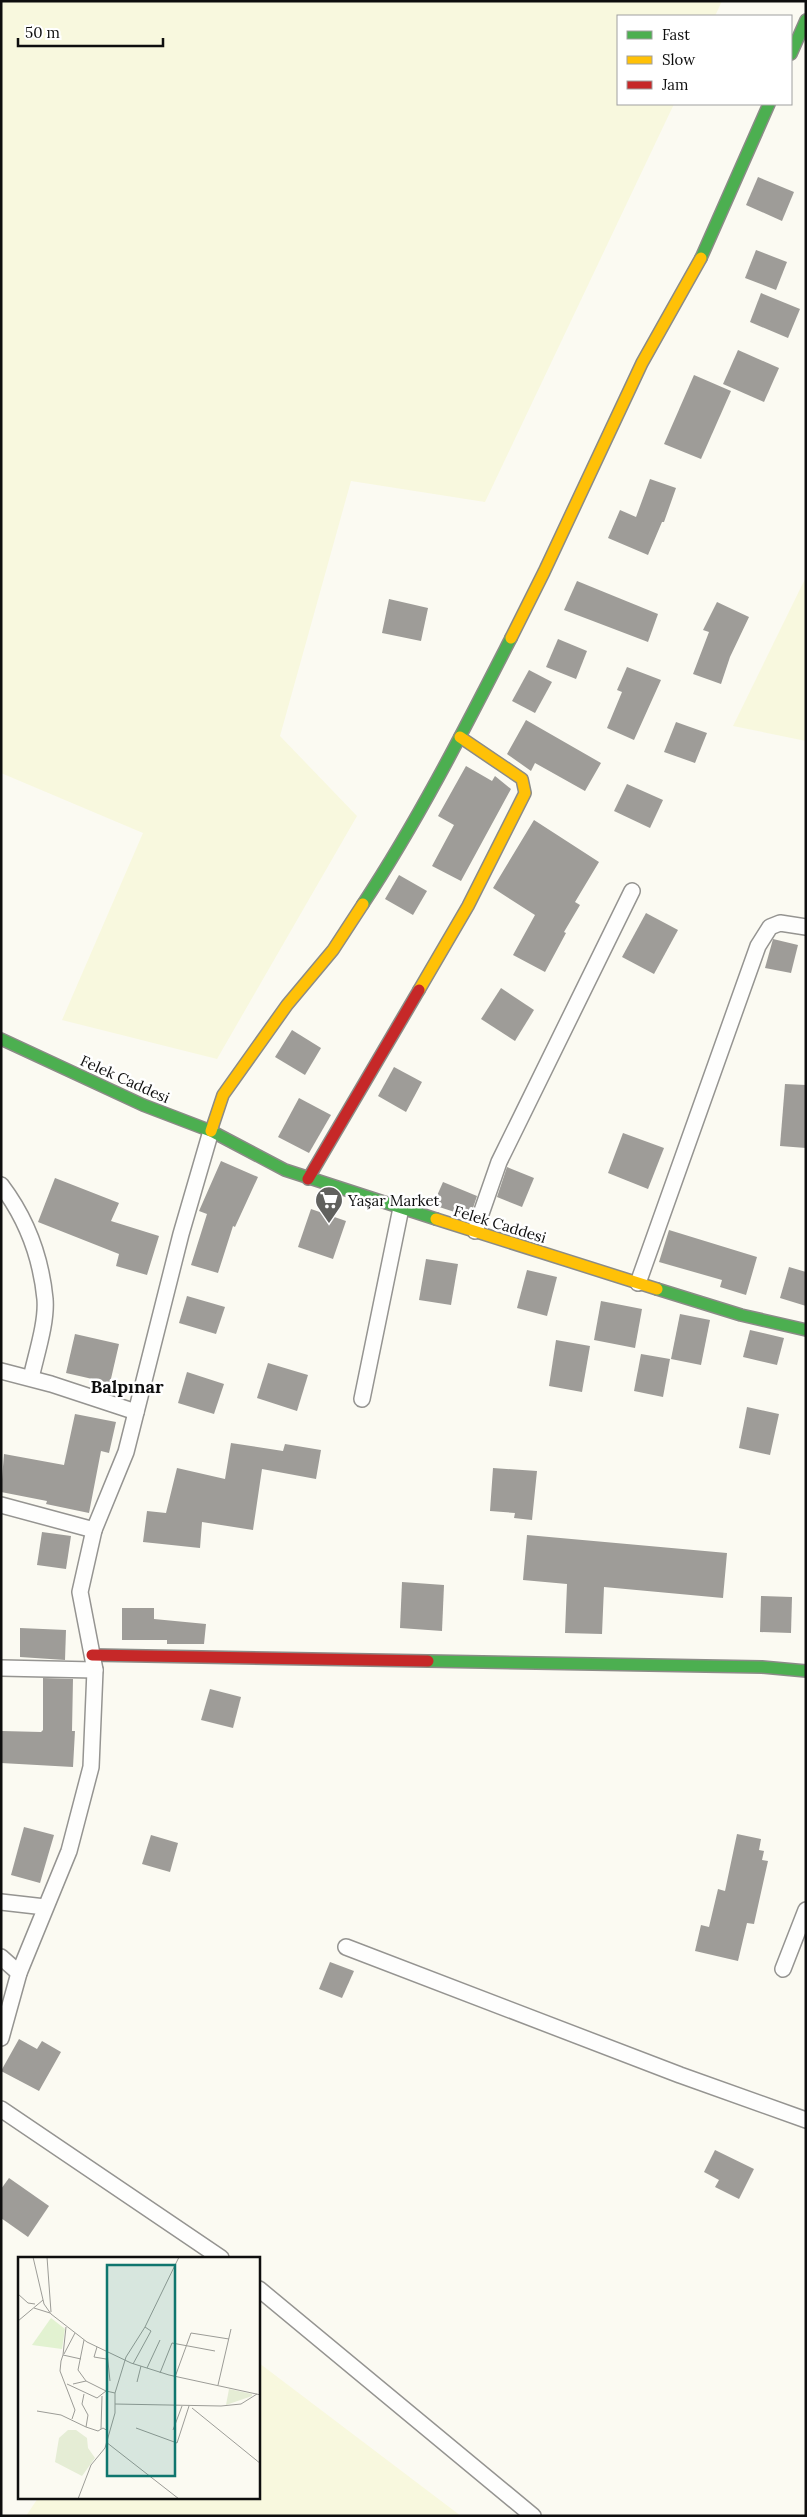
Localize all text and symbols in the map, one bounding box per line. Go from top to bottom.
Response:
scale bar [18,15,162,47]
legend [617,15,792,105]
text: 50 m [25,23,60,42]
text: Fast [662,25,690,44]
text: Slow [662,50,695,69]
text: Jam [661,75,689,94]
street label: Felek Caddesi [77,1051,173,1107]
supermarket icon: Yaşar Market [314,1185,344,1224]
place label: Yaşar Market [347,1191,440,1210]
street label: Felek Caddesi [451,1201,549,1247]
district label: Balpınar [90,1375,164,1398]
inset map [18,2257,260,2500]

